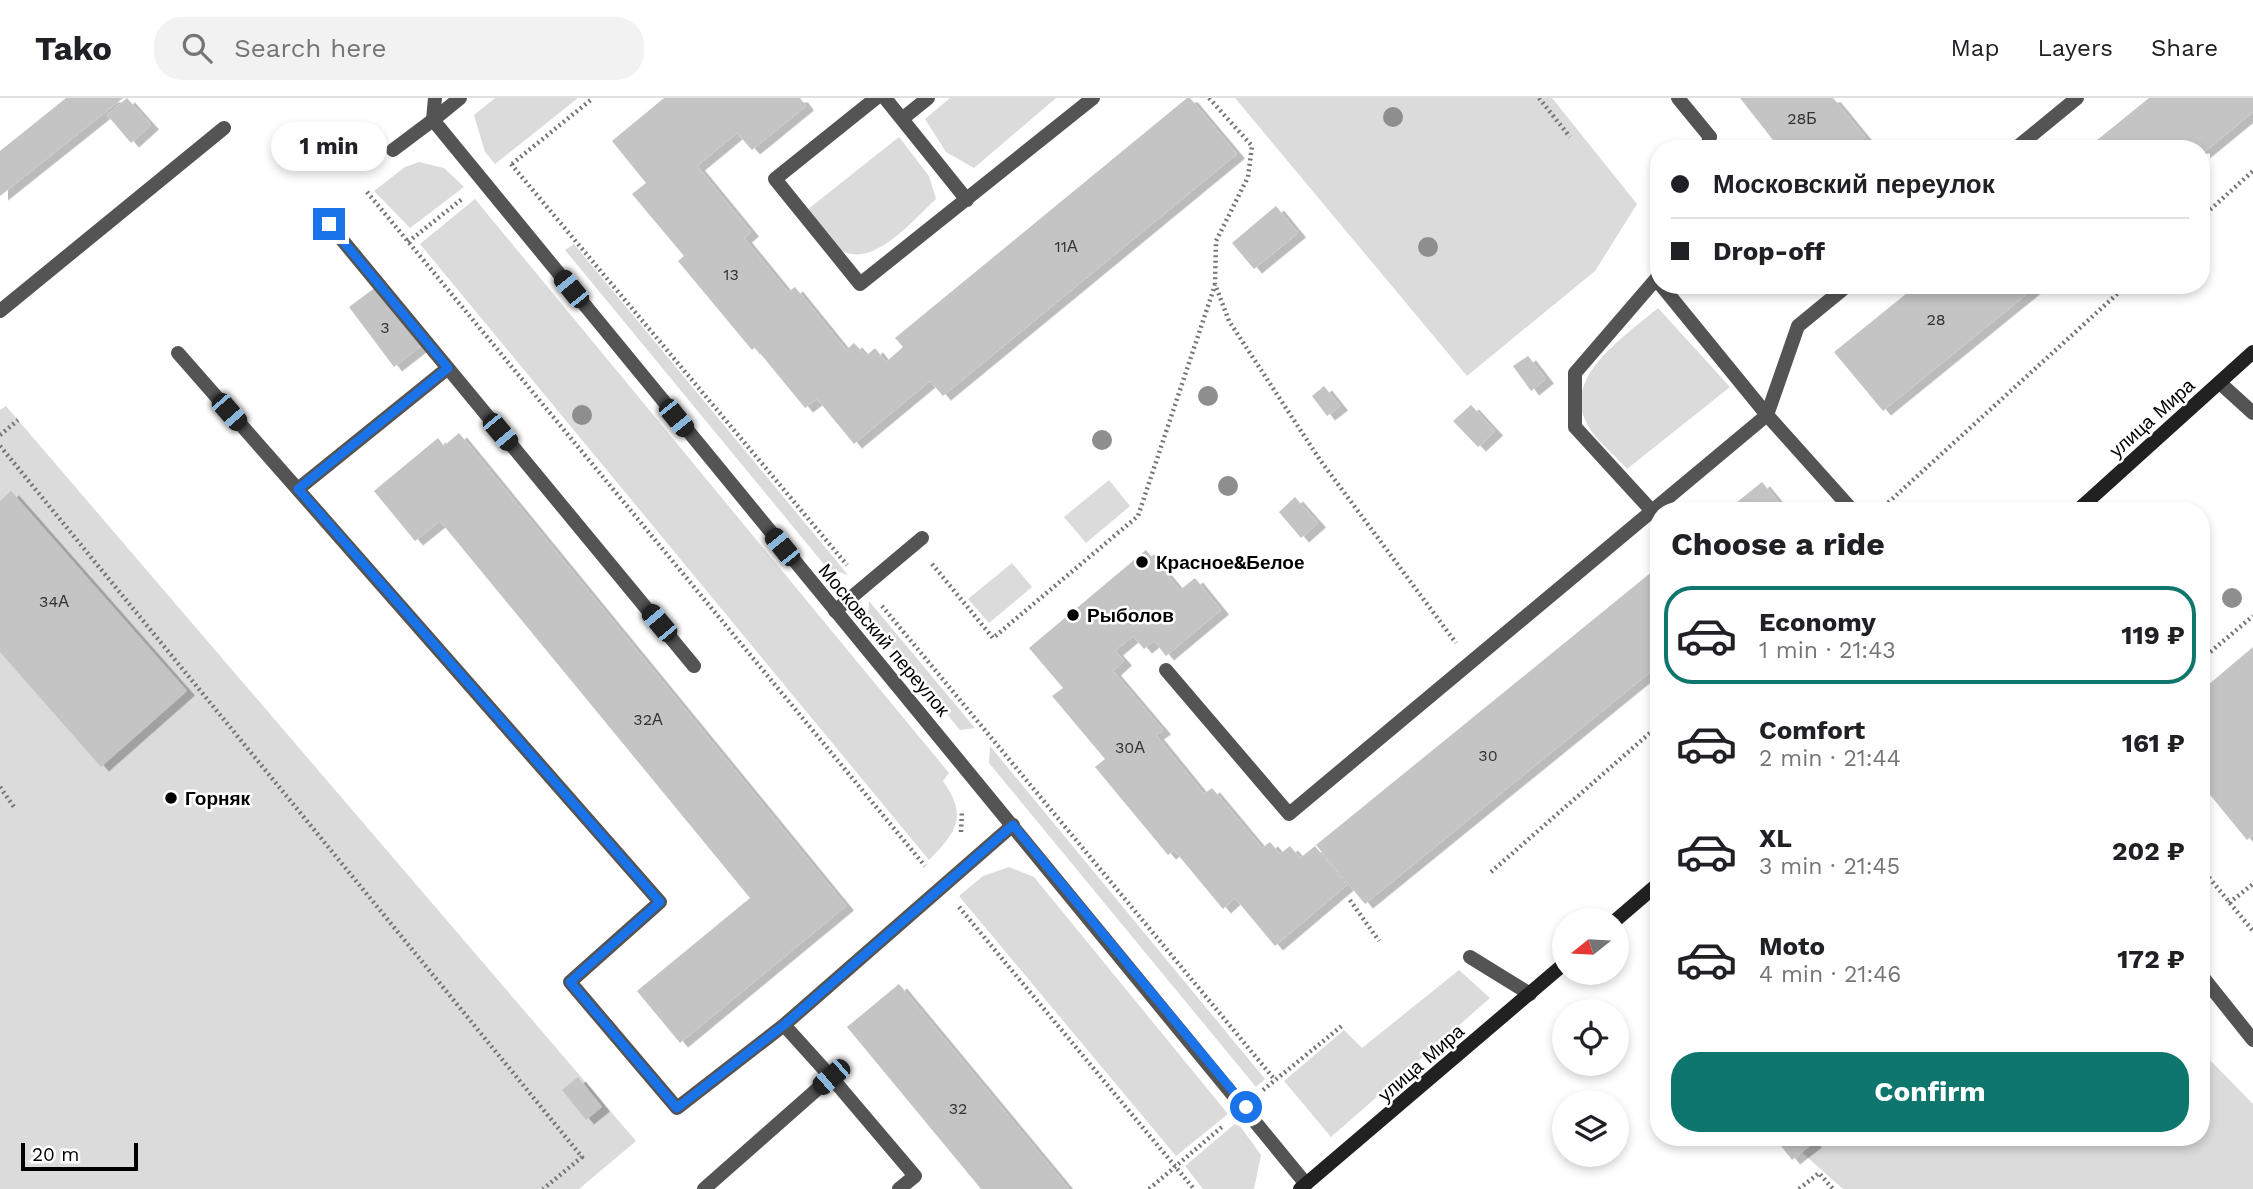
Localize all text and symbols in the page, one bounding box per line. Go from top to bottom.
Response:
search box [154,17,644,80]
text: Tako [35,29,112,68]
icon: search [178,29,216,67]
text: Search here [234,33,387,63]
text: Map [1951,34,1999,62]
text: Layers [2037,34,2113,62]
text: Share [2151,34,2218,62]
house number: 28Б [1787,109,1817,128]
callout: 1 min [271,122,387,172]
text: 1 min [299,133,359,160]
text: Московский переулок [1713,169,1995,199]
route end [313,208,345,240]
text: Drop-off [1713,236,1825,266]
house number: 11А [1054,237,1078,256]
house number: 13 [723,265,739,284]
car [550,266,593,312]
house number: 28 [1926,310,1946,329]
house number: 3 [380,318,390,337]
street label: улица Мира [2105,374,2200,462]
car [208,389,251,435]
car [655,395,698,441]
car [479,409,522,455]
car [761,524,804,570]
text: Choose a ride [1671,525,1885,563]
place label: Красное&Белое [1156,551,1304,574]
marker: Красное&Белое [1134,554,1150,570]
street label: Московский переулок [814,559,955,721]
house number: 34А [39,592,69,611]
car [638,600,681,646]
place label: Рыболов [1087,604,1174,627]
icon: car [1675,604,1738,667]
marker: Рыболов [1065,607,1081,623]
text: Economy [1759,607,1876,637]
text: 119 ₽ [2121,620,2185,650]
text: 1 min · 21:43 [1759,637,1896,664]
house number: 32А [633,710,663,729]
icon: car [1675,712,1738,775]
text: Comfort [1759,715,1865,745]
text: 161 ₽ [2122,728,2185,758]
house number: 30А [1115,738,1145,757]
text: 2 min · 21:44 [1759,745,1901,772]
house number: 30 [1478,746,1498,765]
place label: Горняк [185,787,251,810]
marker: Горняк [163,790,179,806]
icon: car [1675,820,1738,883]
text: XL [1759,823,1792,853]
text: 202 ₽ [2112,836,2185,866]
text: 3 min · 21:45 [1759,853,1900,880]
north arrow [1552,908,1629,985]
map controls [1552,908,1629,1167]
icon: car [1675,928,1738,991]
text: Moto [1759,931,1825,961]
text: 172 ₽ [2117,944,2185,974]
text: 4 min · 21:46 [1759,961,1901,988]
button: locate [1552,999,1629,1076]
street label: улица Мира [1373,1019,1469,1107]
button: Confirm [1671,1052,2189,1132]
car [809,1055,854,1099]
button: layers [1552,1090,1629,1167]
route start [1230,1091,1262,1123]
house number: 32 [949,1099,967,1118]
scale bar [21,1140,138,1172]
text: 20 m [32,1143,79,1166]

